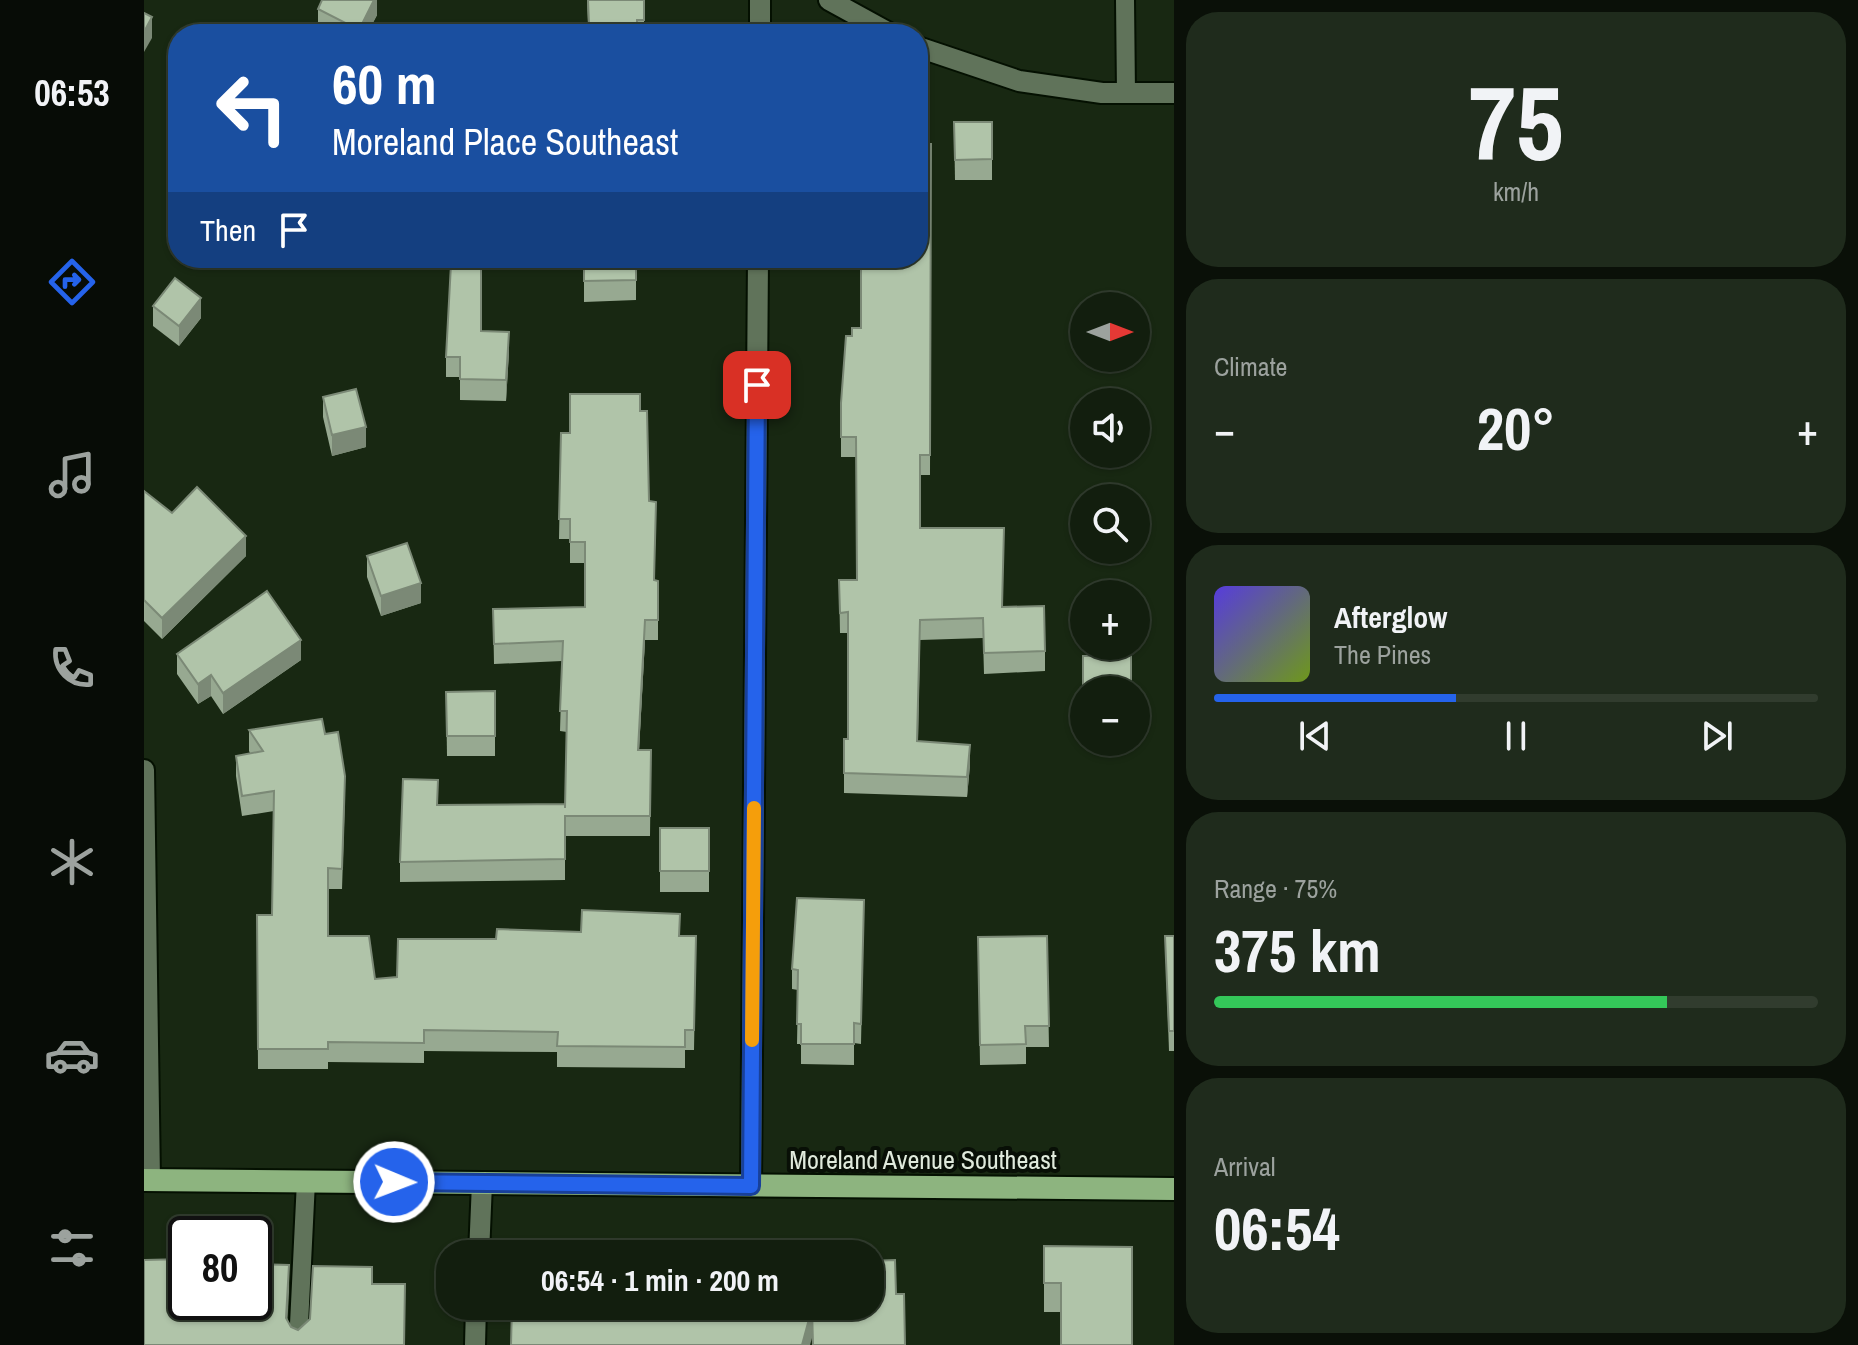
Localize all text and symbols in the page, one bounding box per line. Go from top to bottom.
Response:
text: 60 m [332,46,437,121]
text: 75 [1469,52,1563,192]
icon: left [200,56,304,160]
text: 06:53 [34,69,110,117]
text: Moreland Place Southeast [332,118,678,166]
text: km/h [1493,174,1539,209]
icon: arrive [272,208,316,252]
text: Then [200,210,256,250]
icon: directions [44,254,100,310]
north arrow [1070,292,1150,372]
map controls [1070,292,1150,756]
text: Climate [1214,349,1287,384]
pin [723,351,791,419]
icon: arrive [735,363,779,407]
button: sound [1070,388,1150,468]
text: 20° [1477,388,1555,469]
text: − [1214,399,1235,459]
text: + [1797,399,1818,459]
icon: music [44,447,100,503]
button: search [1070,484,1150,564]
button: + [1070,580,1150,660]
text: Afterglow [1334,597,1447,637]
text: The Pines [1334,637,1431,672]
icon: phone [44,640,100,696]
button: − [1070,676,1150,756]
icon: previous [1293,714,1337,758]
icon: pause [1494,714,1538,758]
icon: next [1695,714,1739,758]
icon: climate [44,834,100,890]
text: Range · 75% [1214,871,1337,906]
text: 375 km [1214,910,1381,991]
icon: car [44,1027,100,1083]
position arrow [352,1140,436,1224]
street label: Moreland Avenue Southeast [789,1142,1057,1177]
text: Arrival [1214,1149,1276,1184]
text: 06:54 [1214,1188,1340,1269]
speed limit sign: 80 [168,1216,272,1320]
icon: filters [44,1220,100,1276]
text: 06:54 · 1 min · 200 m [541,1260,779,1300]

